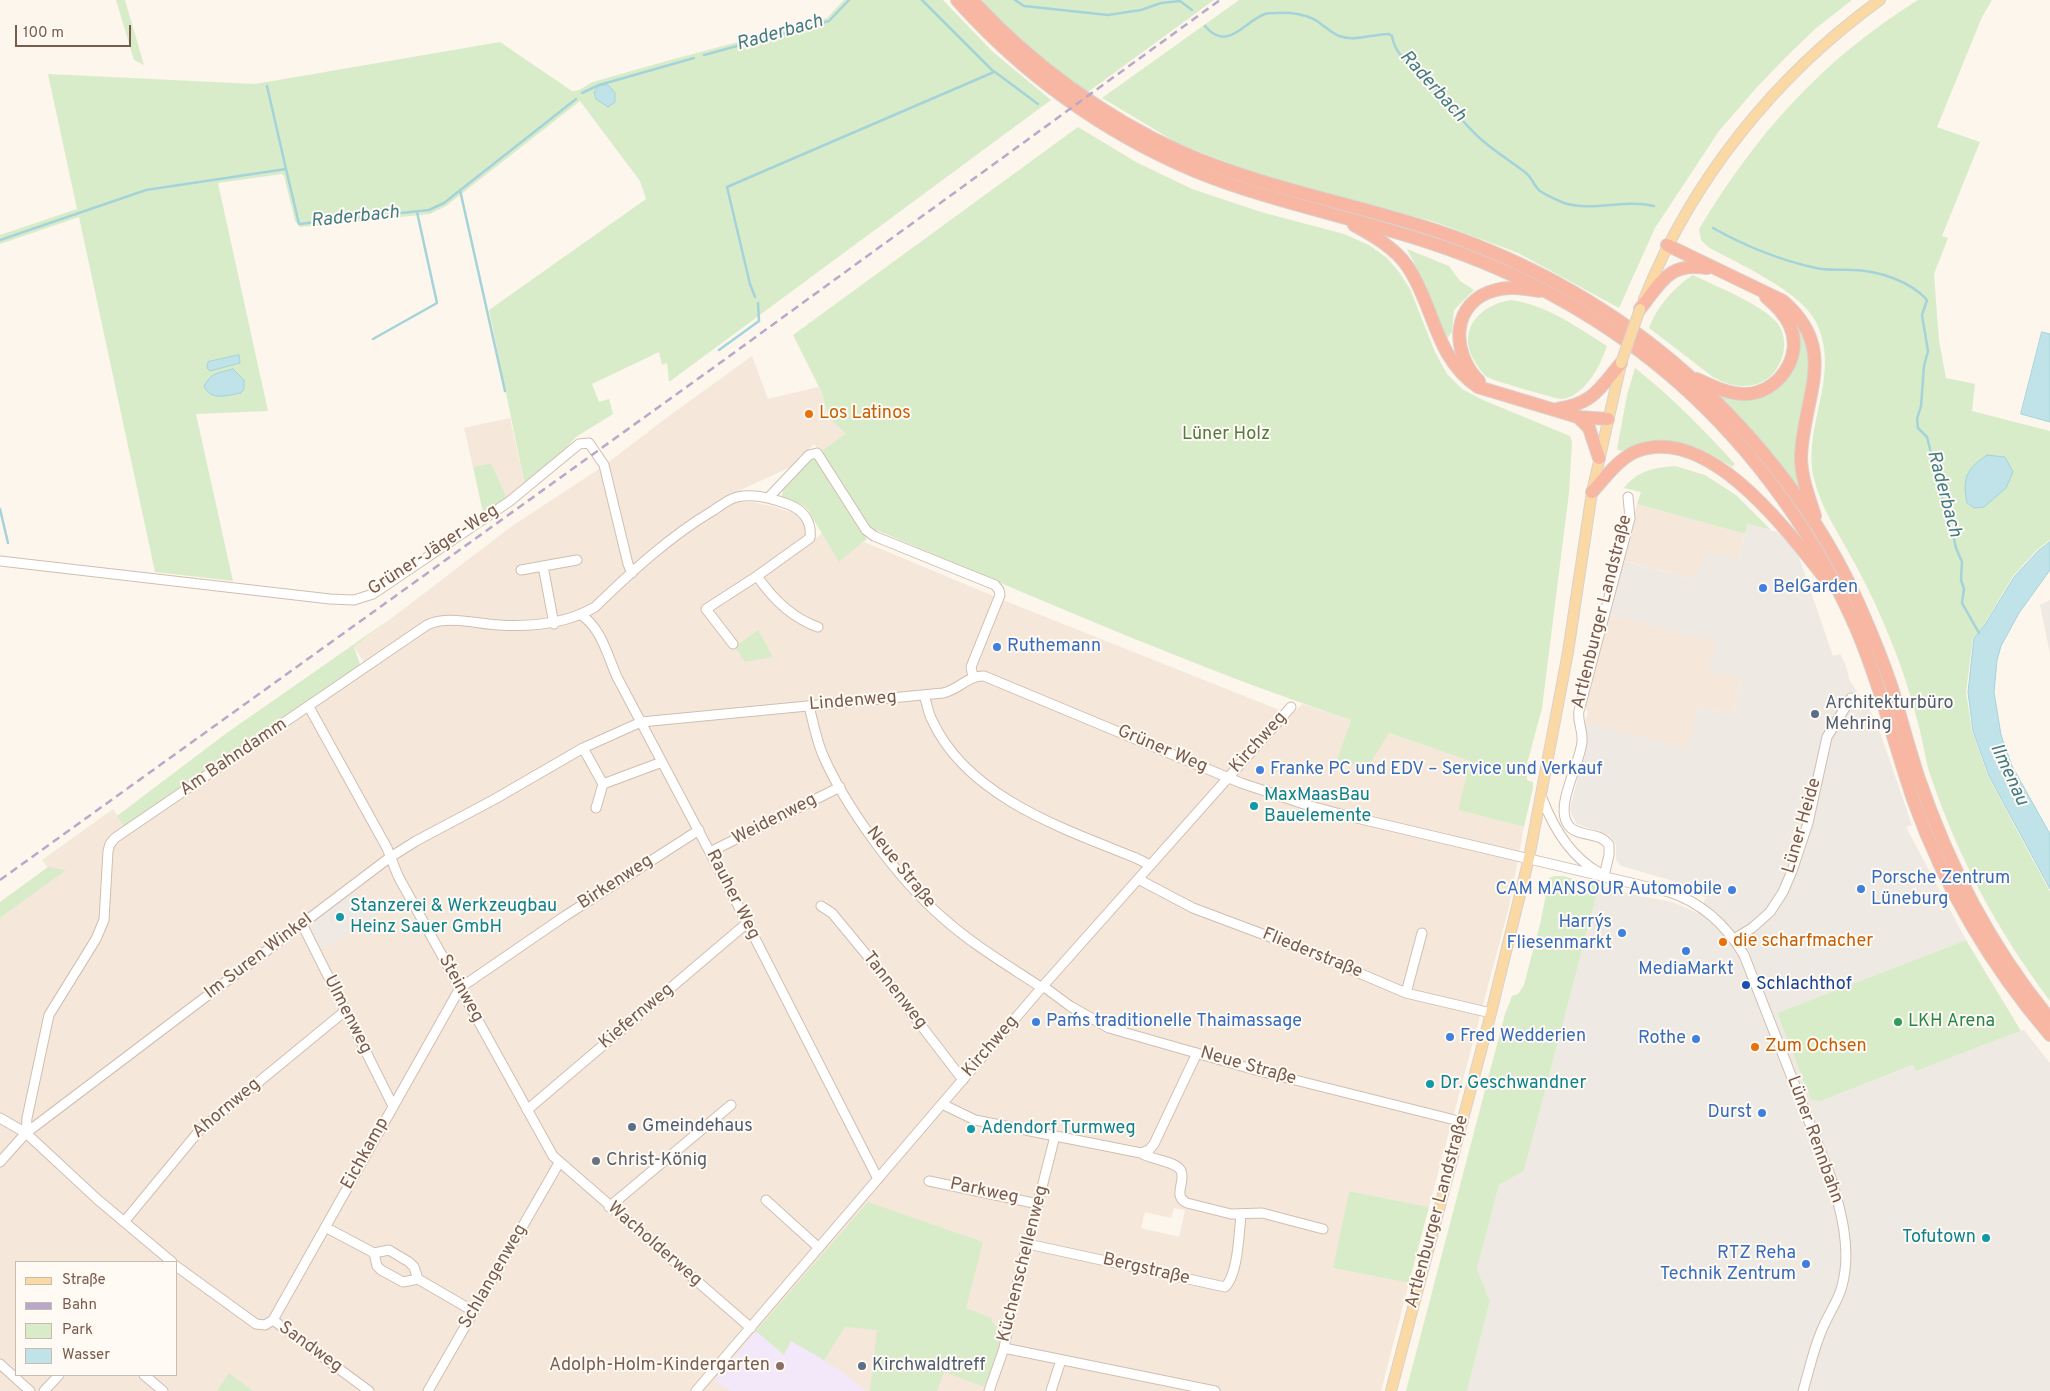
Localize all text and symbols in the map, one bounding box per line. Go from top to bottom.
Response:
water label: Raderbach [734,11,826,57]
scale bar [18,15,134,47]
text: 100 m [23,24,64,43]
water label: Raderbach [1394,46,1470,128]
water label: Raderbach [310,202,400,234]
place label: Los Latinos [819,403,911,425]
marker: Los Latinos [803,408,815,420]
park label: Lüner Holz [1182,424,1270,446]
water label: Raderbach [1920,448,1966,540]
street label: Grüner-Jäger-Weg [365,501,503,601]
street label: Artlenburger Landstraße [1568,513,1638,711]
place label: BelGarden [1773,577,1858,599]
marker: BelGarden [1757,582,1769,594]
place label: Ruthemann [1007,636,1101,658]
marker: Ruthemann [991,641,1003,653]
street label: Lindenweg [808,687,898,717]
place label: Architekturbüro Mehring [1825,693,1954,736]
street label: Kirchweg [1226,708,1292,778]
marker: Architekturbüro Mehring [1809,708,1821,720]
street label: Am Bahndamm [176,714,292,802]
street label: Grüner Weg [1114,721,1210,779]
water label: Ilmenau [1984,740,2032,810]
place label: Franke PC und EDV – Service und Verkauf [1270,759,1602,781]
marker: Franke PC und EDV – Service und Verkauf [1254,764,1266,776]
street label: Lüner Heide [1779,776,1827,876]
place label: MaxMaasBau Bauelemente [1264,785,1371,828]
street label: Weidenweg [729,790,821,850]
marker: MaxMaasBau Bauelemente [1248,800,1260,812]
street label: Neue Straße [861,823,939,913]
street label: Rauher Weg [700,847,764,943]
street label: Birkenweg [574,851,658,915]
place label: Porsche Zentrum Lüneburg [1871,868,2010,911]
place label: CAM MANSOUR Automobile [1495,879,1722,901]
marker: Porsche Zentrum Lüneburg [1855,883,1867,895]
marker: CAM MANSOUR Automobile [1726,884,1738,896]
place label: Stanzerei & Werkzeugbau Heinz Sauer GmbH [350,896,557,939]
street label: Im Suren Winkel [201,909,317,1005]
marker: Stanzerei & Werkzeugbau Heinz Sauer GmbH [334,911,346,923]
place label: Harry´s Fliesenmarkt [1506,912,1612,954]
street label: Fliederstraße [1259,924,1365,984]
marker: Harry´s Fliesenmarkt [1616,927,1628,939]
place label: die scharfmacher [1733,931,1873,953]
marker: die scharfmacher [1717,936,1729,948]
marker: MediaMarkt [1680,945,1692,957]
street label: Tannenweg [857,948,931,1034]
street label: Steinweg [433,951,487,1027]
place label: MediaMarkt [1638,959,1734,981]
street label: Ulmenweg [318,972,376,1058]
place label: Schlachthof [1756,974,1852,996]
marker: Schlachthof [1740,979,1752,991]
street label: Kiefernweg [595,980,679,1054]
place label: Pam´s traditionelle Thaimassage [1046,1011,1302,1033]
place label: LKH Arena [1908,1011,1995,1033]
street label: Kirchweg [958,1012,1024,1082]
marker: Pam´s traditionelle Thaimassage [1030,1016,1042,1028]
marker: LKH Arena [1892,1016,1904,1028]
place label: Fred Wedderien [1460,1026,1586,1048]
place label: Rothe [1638,1028,1686,1050]
marker: Fred Wedderien [1444,1031,1456,1043]
marker: Rothe [1690,1033,1702,1045]
place label: Zum Ochsen [1765,1036,1867,1058]
marker: Zum Ochsen [1749,1041,1761,1053]
street label: Neue Straße [1198,1043,1298,1091]
place label: Dr. Geschwandner [1440,1073,1586,1095]
street label: Lüner Rennbahn [1781,1073,1847,1207]
street label: Ahornweg [189,1074,265,1144]
marker: Dr. Geschwandner [1424,1078,1436,1090]
place label: Durst [1708,1102,1752,1124]
marker: Durst [1756,1107,1768,1119]
street label: Artlenburger Landstraße [1402,1113,1474,1311]
street label: Eichkamp [337,1114,395,1194]
place label: Gmeindehaus [642,1116,753,1138]
place label: Adendorf Turmweg [981,1118,1136,1140]
marker: Gmeindehaus [626,1121,638,1133]
marker: Adendorf Turmweg [965,1123,977,1135]
place label: Christ-König [606,1150,707,1172]
marker: Christ-König [590,1155,602,1167]
street label: Parkweg [948,1174,1020,1210]
street label: Küchenschellenweg [994,1183,1054,1345]
street label: Wacholderweg [602,1198,706,1292]
street label: Schlangenweg [455,1221,533,1333]
place label: Tofutown [1902,1227,1976,1249]
marker: Tofutown [1980,1232,1992,1244]
place label: RTZ Reha Technik Zentrum [1660,1243,1796,1286]
street label: Bergstraße [1100,1250,1192,1290]
marker: RTZ Reha Technik Zentrum [1800,1258,1812,1270]
legend [15,1261,178,1376]
text: Straße [62,1271,106,1290]
text: Bahn [62,1296,97,1315]
street label: Sandweg [274,1318,346,1378]
text: Park [62,1321,93,1340]
text: Wasser [62,1346,110,1365]
place label: Adolph-Holm-Kindergarten [549,1355,770,1377]
place label: Kirchwaldtreff [872,1355,985,1377]
marker: Adolph-Holm-Kindergarten [774,1360,786,1372]
marker: Kirchwaldtreff [856,1360,868,1372]

